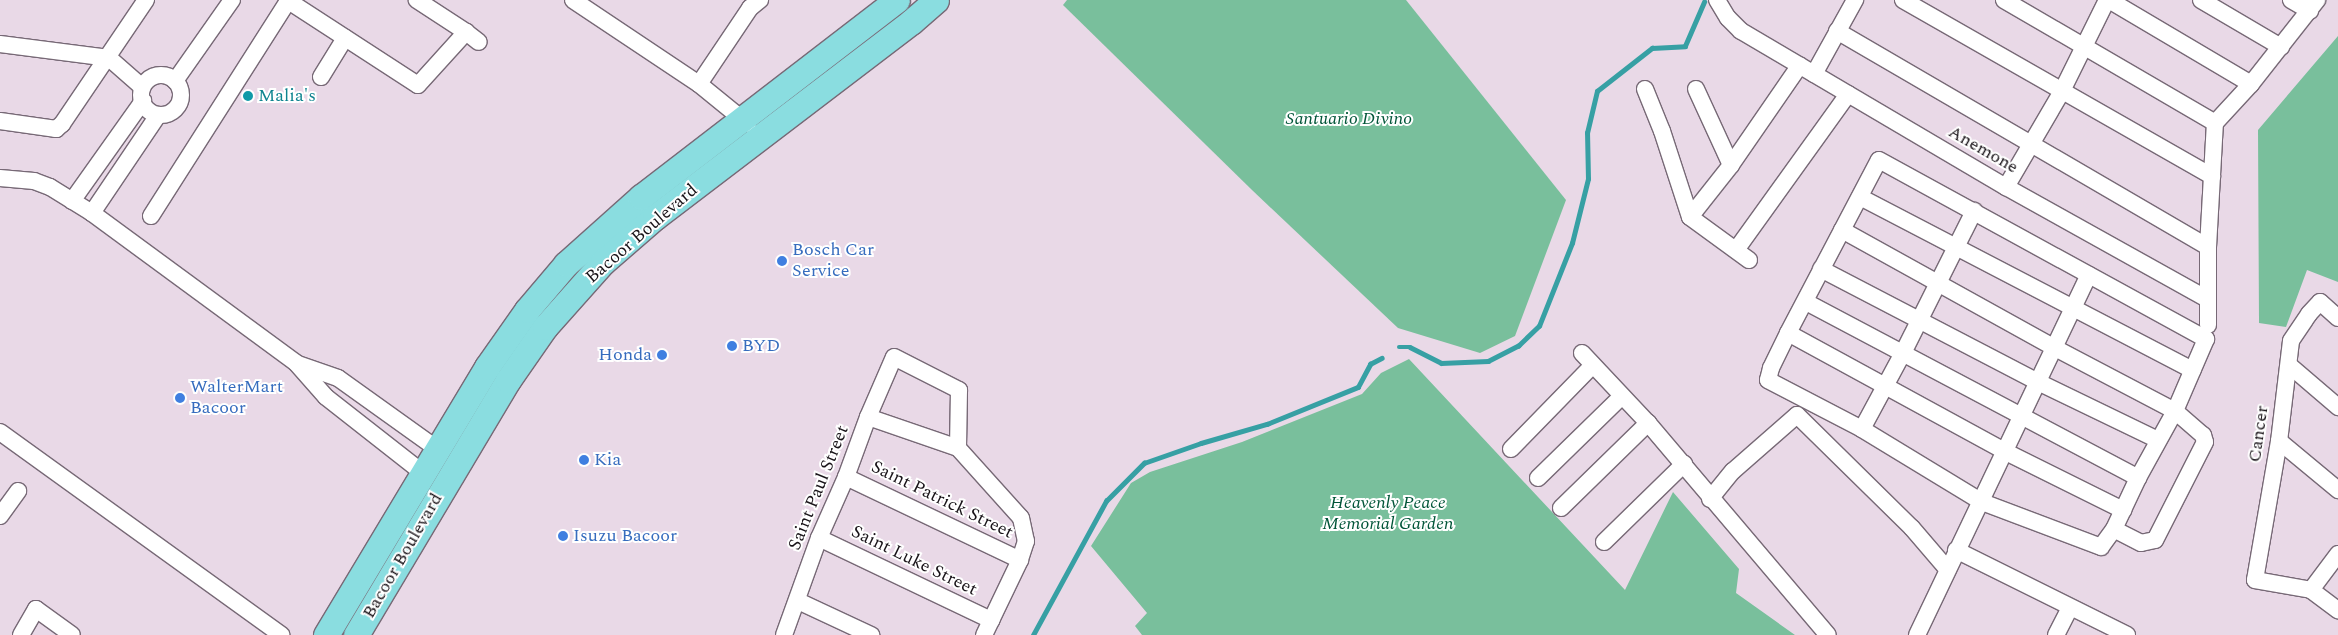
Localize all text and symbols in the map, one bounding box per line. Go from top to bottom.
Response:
place label: Malia's [258,85,316,107]
marker: Malia's [242,90,254,102]
park label: Santuario Divino [1286,108,1412,130]
street label: Anemone [1944,121,2022,179]
street label: Bacoor Boulevard [582,180,702,288]
place label: Bosch Car Service [792,240,874,282]
marker: Bosch Car Service [776,255,788,267]
place label: BYD [742,335,780,357]
marker: BYD [726,340,738,352]
place label: Honda [598,344,652,366]
marker: Honda [656,349,668,361]
place label: WalterMart Bacoor [190,377,283,419]
marker: WalterMart Bacoor [174,392,186,404]
street label: Cancer [2244,404,2274,464]
street label: Saint Paul Street [784,422,854,554]
place label: Kia [594,449,621,471]
marker: Kia [578,454,590,466]
street label: Saint Patrick Street [867,456,1017,544]
street label: Bacoor Boulevard [358,490,448,622]
park label: Heavenly Peace Memorial Garden [1322,493,1454,536]
street label: Saint Luke Street [848,521,980,601]
place label: Isuzu Bacoor [573,525,677,547]
marker: Isuzu Bacoor [557,530,569,542]

